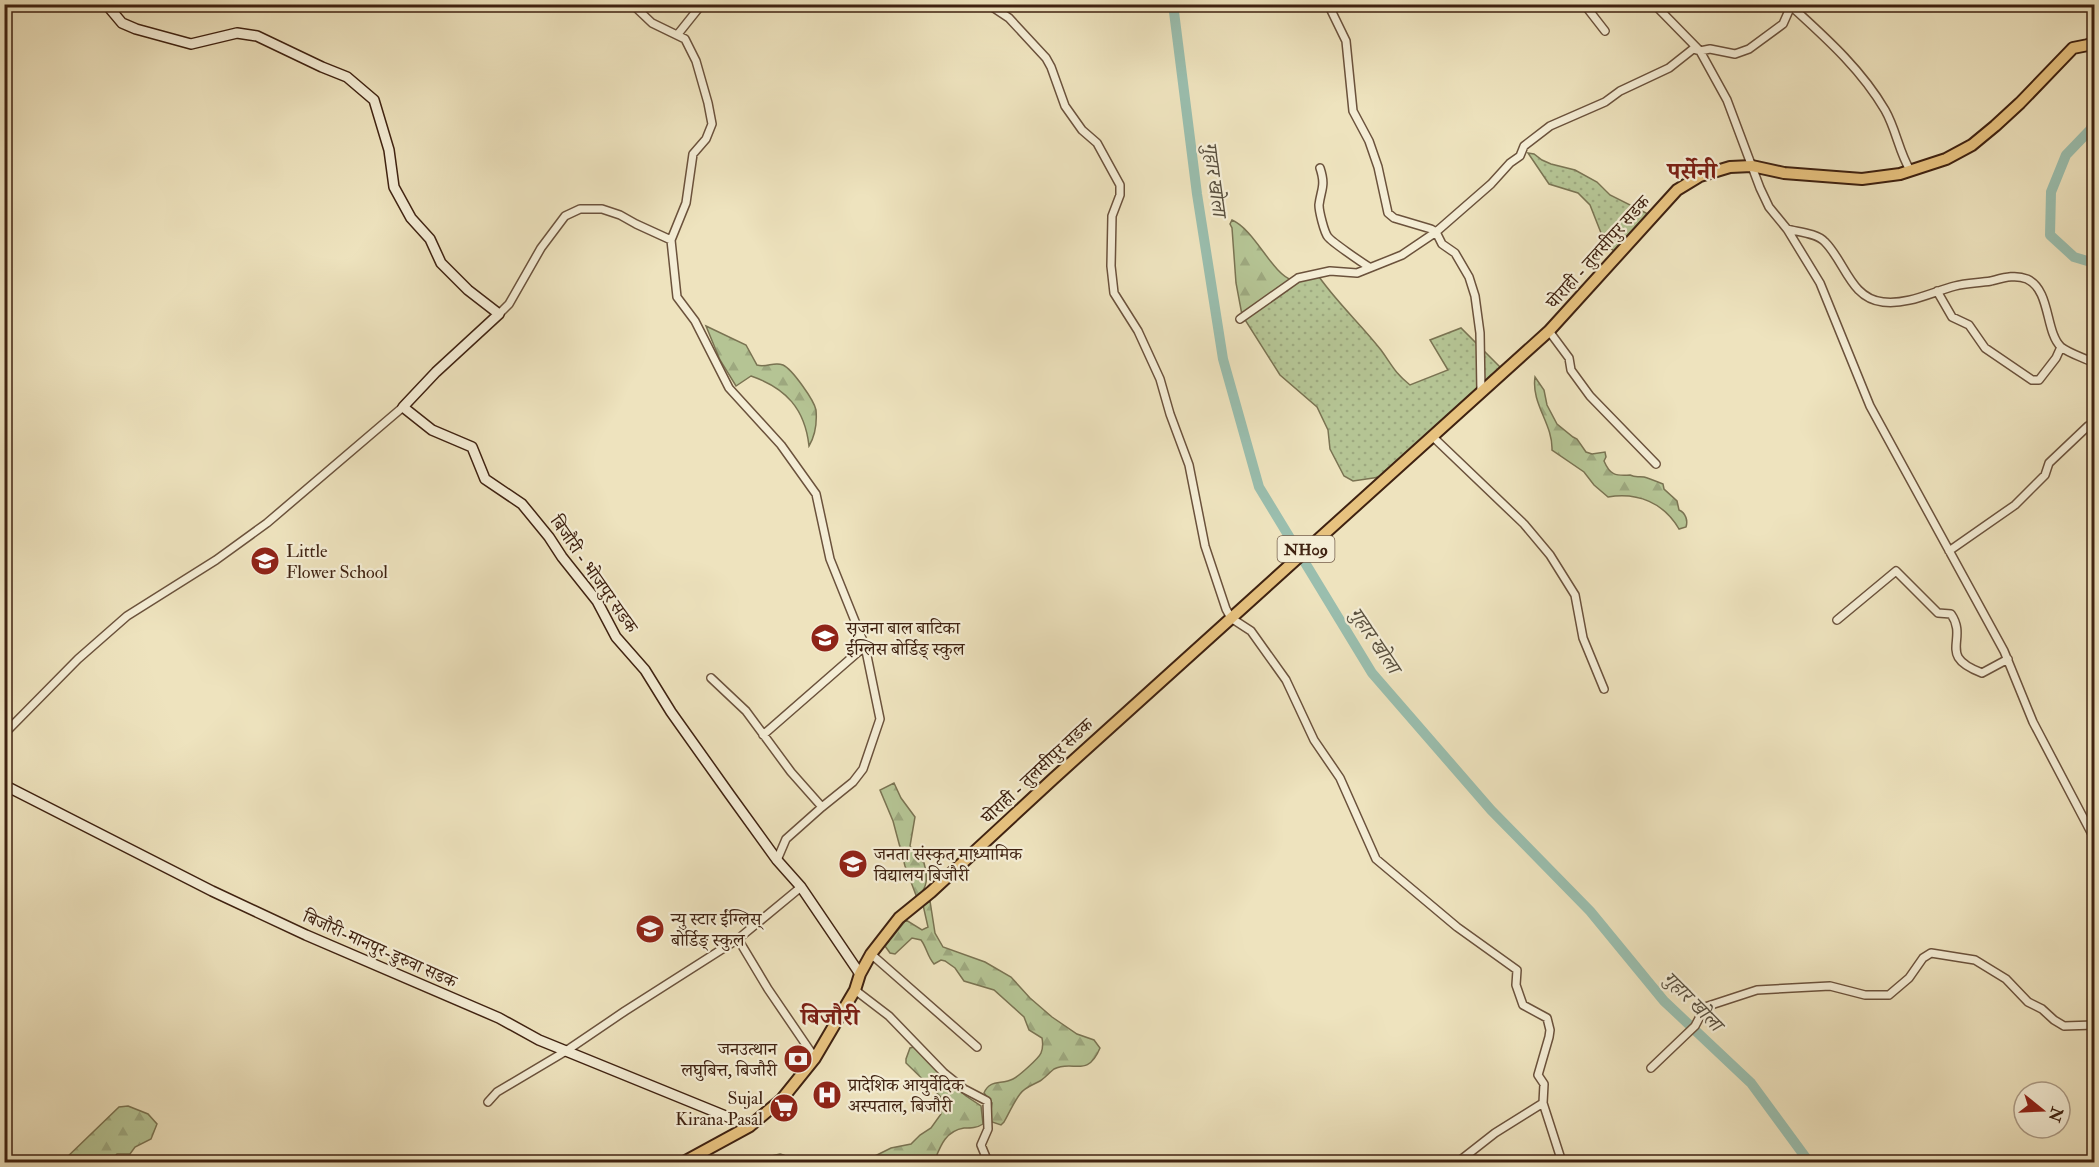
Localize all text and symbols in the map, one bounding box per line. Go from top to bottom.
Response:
water label: गुहार खोला [1197,141,1233,222]
district label: पर्सेनी [1665,156,1718,187]
street label: घोराही - तुलसीपुर सडक [1541,190,1656,315]
street label: बिजौरी - भोजपुर सडक [544,510,643,638]
road number: NH09 [1278,536,1334,562]
place label: Little Flower School [286,540,388,584]
school or university icon: Little Flower School [249,545,281,577]
water label: गुहार खोला [1343,603,1408,681]
place label: सृजना बाल बाटिका ईंग्लिस बोर्डिङ् स्कुल [845,617,966,661]
school or university icon: सृजना बाल बाटिका ईंग्लिस बोर्डिङ् स्कुल [809,622,841,654]
street label: घोराही - तुलसीपुर सडक [976,713,1099,830]
place label: जनता संस्कृत माध्यामिक विद्यालय बिजौरी [873,843,1023,887]
school or university icon: जनता संस्कृत माध्यामिक विद्यालय बिजौरी [837,848,869,880]
street label: बिजौरी-मानपुर-डुरुवा सडक [298,905,462,994]
place label: न्यु स्टार ईंग्लिस् बोर्डिङ् स्कुल [670,908,764,952]
school or university icon: न्यु स्टार ईंग्लिस् बोर्डिङ् स्कुल [634,913,666,945]
water label: गुहार खोला [1658,966,1731,1039]
district label: बिजौरी [799,1002,861,1033]
place label: जनउत्थान लघुबित्त, बिजौरी [680,1038,779,1082]
bank icon: जनउत्थान लघुबित्त, बिजौरी [782,1043,814,1075]
place label: प्रादेशिक आयुर्वेदिक अस्पताल, बिजौरी [847,1074,965,1118]
hospital icon: प्रादेशिक आयुर्वेदिक अस्पताल, बिजौरी [811,1079,843,1111]
north arrow [2012,1080,2072,1140]
place label: Sujal Kirana Pasal [675,1087,763,1131]
supermarket icon: Sujal Kirana Pasal [768,1092,800,1124]
text: N [2043,1103,2067,1125]

